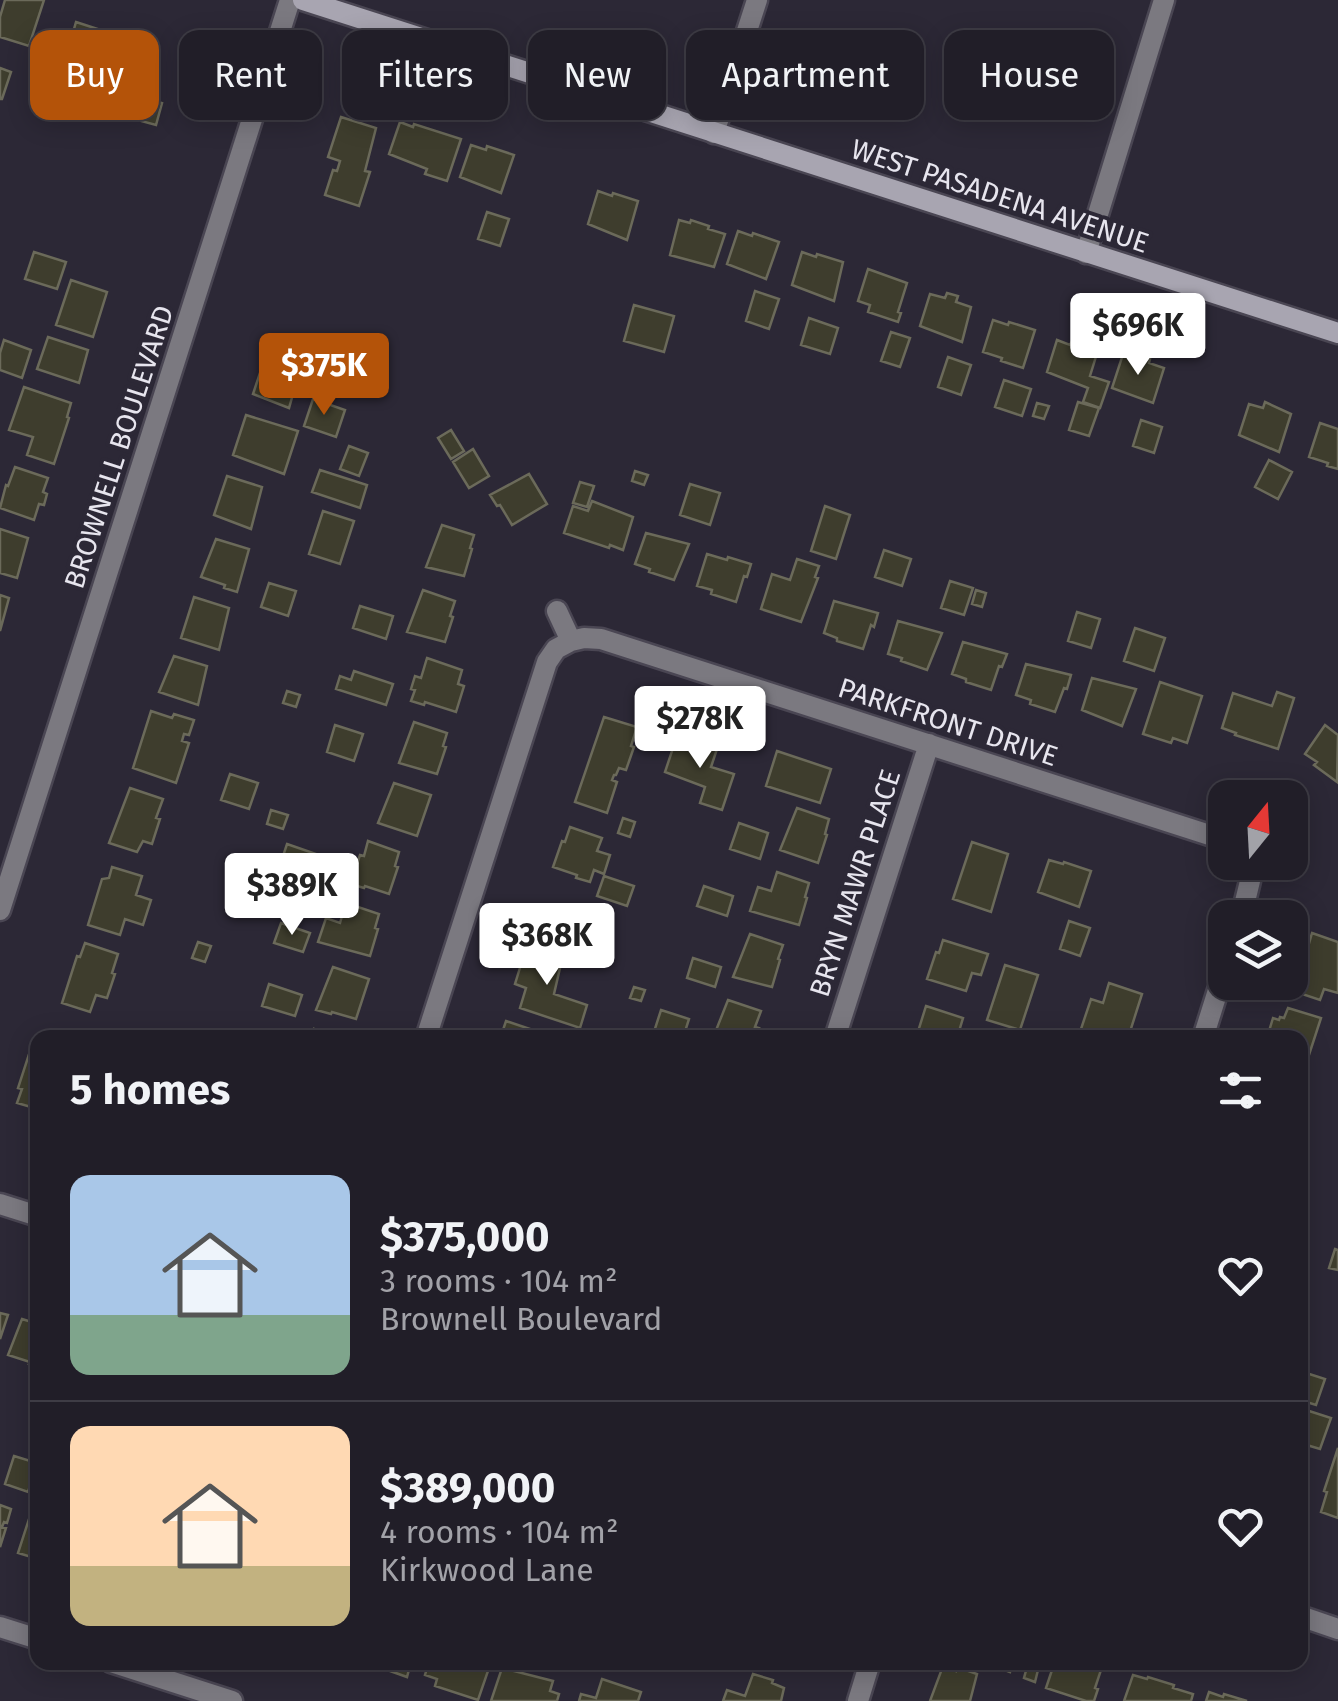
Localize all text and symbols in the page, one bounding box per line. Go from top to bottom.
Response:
chip: Buy [30,30,159,120]
chip: Rent [179,30,322,120]
chip: Filters [342,30,508,120]
chip: New [528,30,666,120]
chip: Apartment [686,30,924,120]
chip: House [944,30,1114,120]
street label: WEST PASADENA AVENUE [847,132,1153,260]
pin: $696K [1068,293,1208,378]
street label: BROWNELL BOULEVARD [58,301,180,593]
text: $696K [1092,306,1184,344]
pin: $375K [254,333,394,418]
text: $375K [281,346,367,384]
street label: PARKFRONT DRIVE [834,671,1062,773]
pin: $278K [630,686,770,771]
text: $278K [657,699,743,737]
street label: BRYN MAWR PLACE [803,765,907,1001]
north arrow [1208,780,1308,880]
map controls [1208,780,1308,1000]
pin: $389K [222,853,362,938]
text: $389K [247,866,337,904]
button: layers [1208,900,1308,1000]
pin: $368K [477,903,617,988]
text: $368K [501,916,593,954]
icon: filters [1213,1063,1268,1118]
text: 5 homes [70,1065,230,1115]
text: $375,000 [380,1212,550,1262]
icon: home [150,1215,270,1335]
icon: heart [1213,1248,1268,1303]
text: 3 rooms · 104 m² [380,1262,618,1300]
text: Brownell Boulevard [380,1300,662,1338]
text: $389,000 [380,1463,555,1513]
icon: home [150,1466,270,1586]
icon: heart [1213,1499,1268,1554]
text: 4 rooms · 104 m² [380,1513,619,1551]
text: Kirkwood Lane [380,1551,594,1589]

